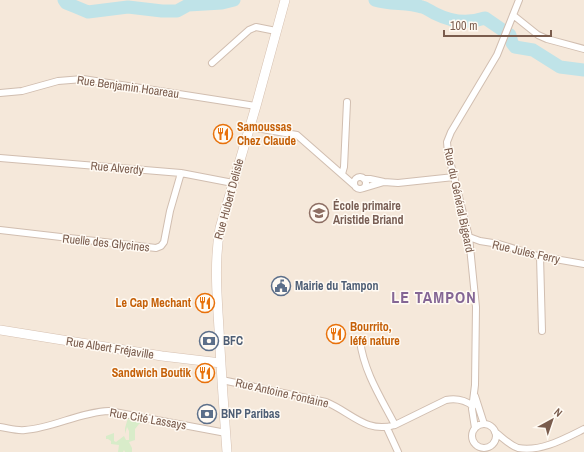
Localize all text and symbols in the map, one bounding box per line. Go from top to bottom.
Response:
scale bar [444,12,551,38]
text: 100 m [450,18,477,34]
street label: Rue Benjamin Hoareau [76,72,180,102]
place label: Samoussas Chez Claude [237,119,297,149]
restaurant icon: Samoussas Chez Claude [212,123,234,145]
street label: Rue du Général Bigeard [440,146,478,254]
street label: Rue Hubert Delisle [211,157,247,241]
street label: Rue Alverdy [90,158,144,178]
place label: École primaire Aristide Briand [333,198,404,228]
school or university icon: École primaire Aristide Briand [308,202,330,224]
street label: Ruelle des Glycines [62,230,150,256]
street label: Rue Jules Ferry [491,236,561,268]
public building icon: Mairie du Tampon [270,275,292,297]
place label: Mairie du Tampon [295,278,379,294]
district label: LE TAMPON [391,286,477,308]
restaurant icon: Le Cap Mechant [194,292,216,314]
place label: Le Cap Mechant [116,295,192,311]
place label: Bourrito, léfé nature [350,319,400,349]
restaurant icon: Bourrito, léfé nature [325,323,347,345]
bank icon: BFC [198,330,220,352]
street label: Rue Albert Fréjaville [65,333,155,363]
place label: BFC [223,333,243,349]
restaurant icon: Sandwich Boutik [194,362,216,384]
place label: Sandwich Boutik [112,365,192,381]
street label: Rue Antoine Fontaine [234,374,330,412]
north arrow [532,400,572,440]
bank icon: BNP Paribas [196,403,218,425]
street label: Rue Cité Lassays [108,404,188,434]
text: N [551,405,565,420]
place label: BNP Paribas [221,406,280,422]

